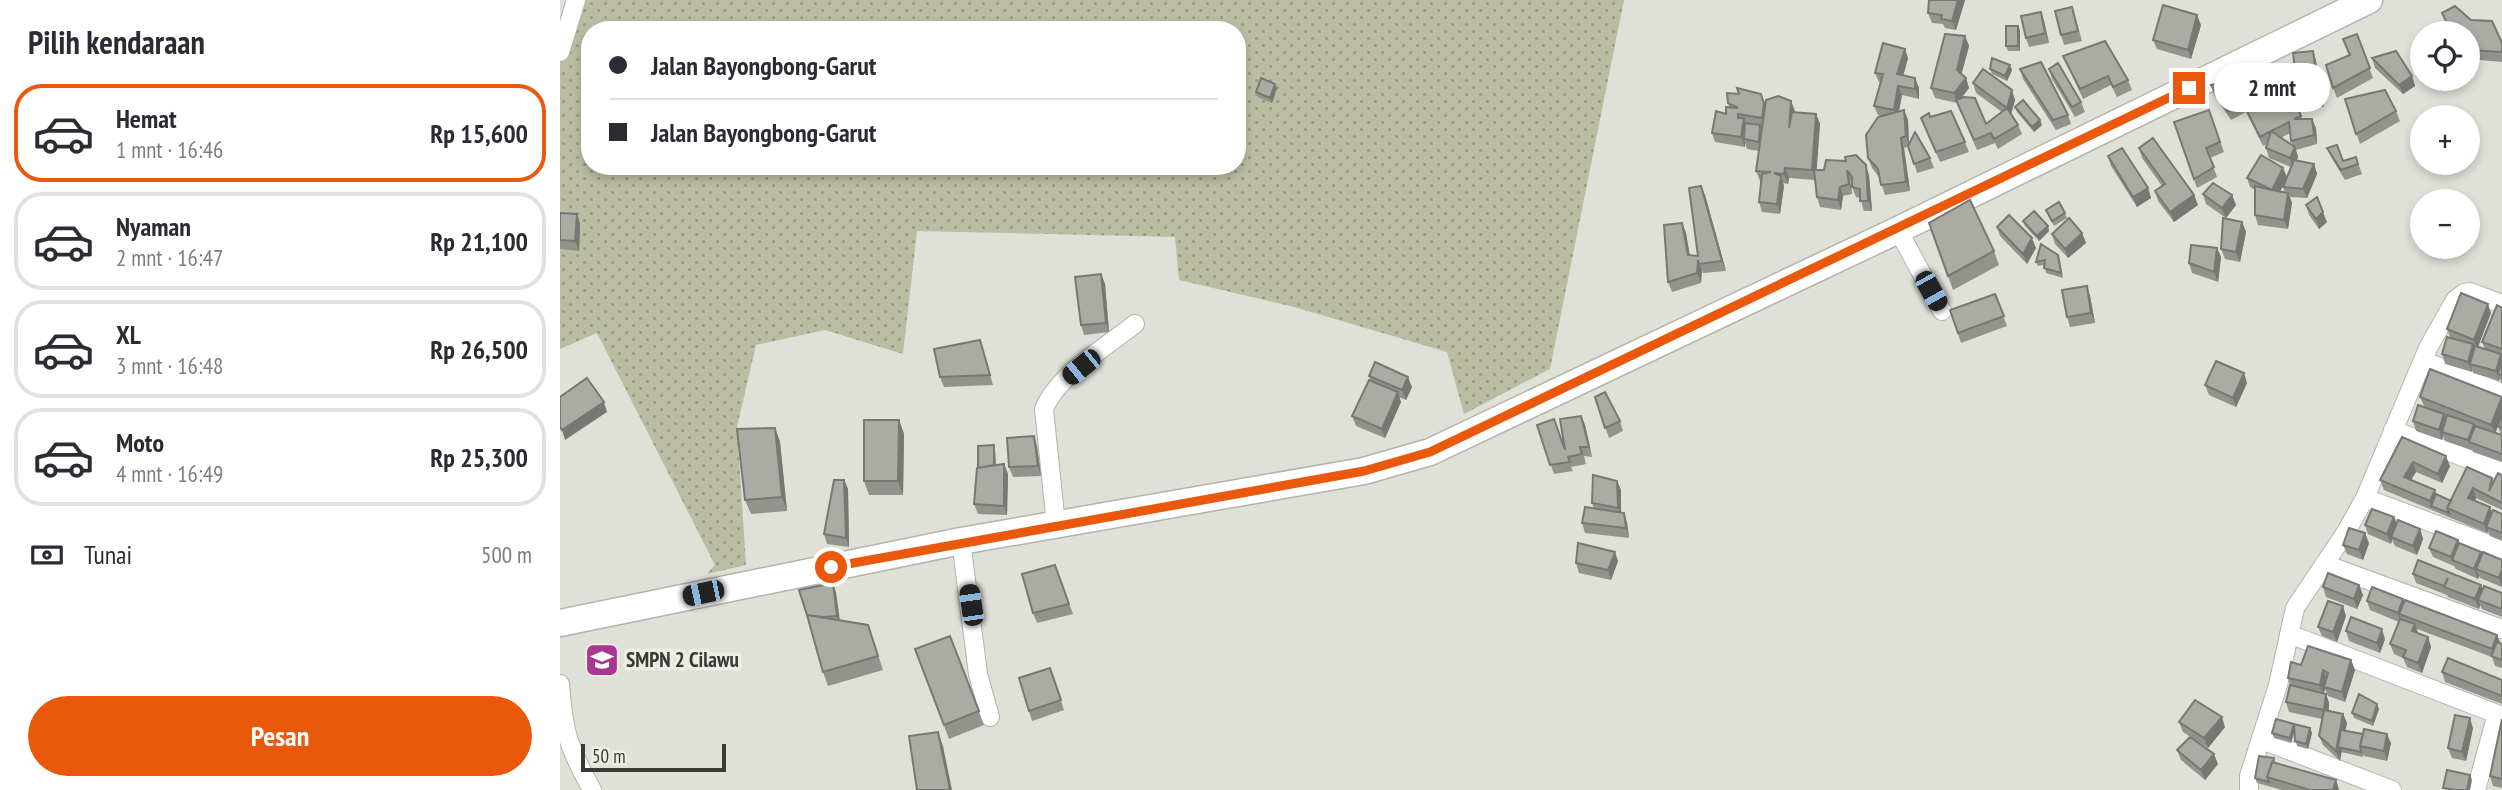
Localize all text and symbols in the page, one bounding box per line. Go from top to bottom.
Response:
text: Pilih kendaraan [28,21,205,63]
map controls [2410,21,2480,259]
button: locate [2410,21,2480,91]
text: Jalan Bayongbong-Garut [651,49,876,82]
callout: 2 mnt [2214,64,2329,112]
route end [2173,72,2205,104]
text: 2 mnt [2248,73,2296,102]
icon: car [32,102,95,165]
text: Hemat [116,102,177,135]
button: + [2410,105,2480,175]
text: Jalan Bayongbong-Garut [651,116,876,149]
text: Rp 15,600 [430,117,528,150]
text: 1 mnt · 16:46 [116,135,223,164]
button: − [2410,189,2480,259]
icon: car [32,210,95,273]
text: Nyaman [116,210,191,243]
text: Rp 21,100 [430,225,528,258]
text: 2 mnt · 16:47 [116,243,223,272]
car [1912,268,1951,314]
icon: car [32,318,95,381]
text: XL [116,318,141,351]
text: Rp 26,500 [430,333,528,366]
car [1059,346,1104,388]
text: 3 mnt · 16:48 [116,351,223,380]
icon: car [32,426,95,489]
text: Moto [116,426,164,459]
text: Rp 25,300 [430,441,528,474]
text: 4 mnt · 16:49 [116,459,223,488]
icon: cash [28,536,66,574]
text: Tunai [84,538,132,571]
text: 500 m [481,540,532,569]
route start [815,551,847,583]
car [681,578,726,608]
car [958,583,985,627]
school or university icon: SMPN 2 Cilawu [583,641,621,679]
place label: SMPN 2 Cilawu [626,646,739,673]
button: Pesan [28,696,532,776]
scale bar [581,741,726,773]
text: 50 m [592,744,626,768]

